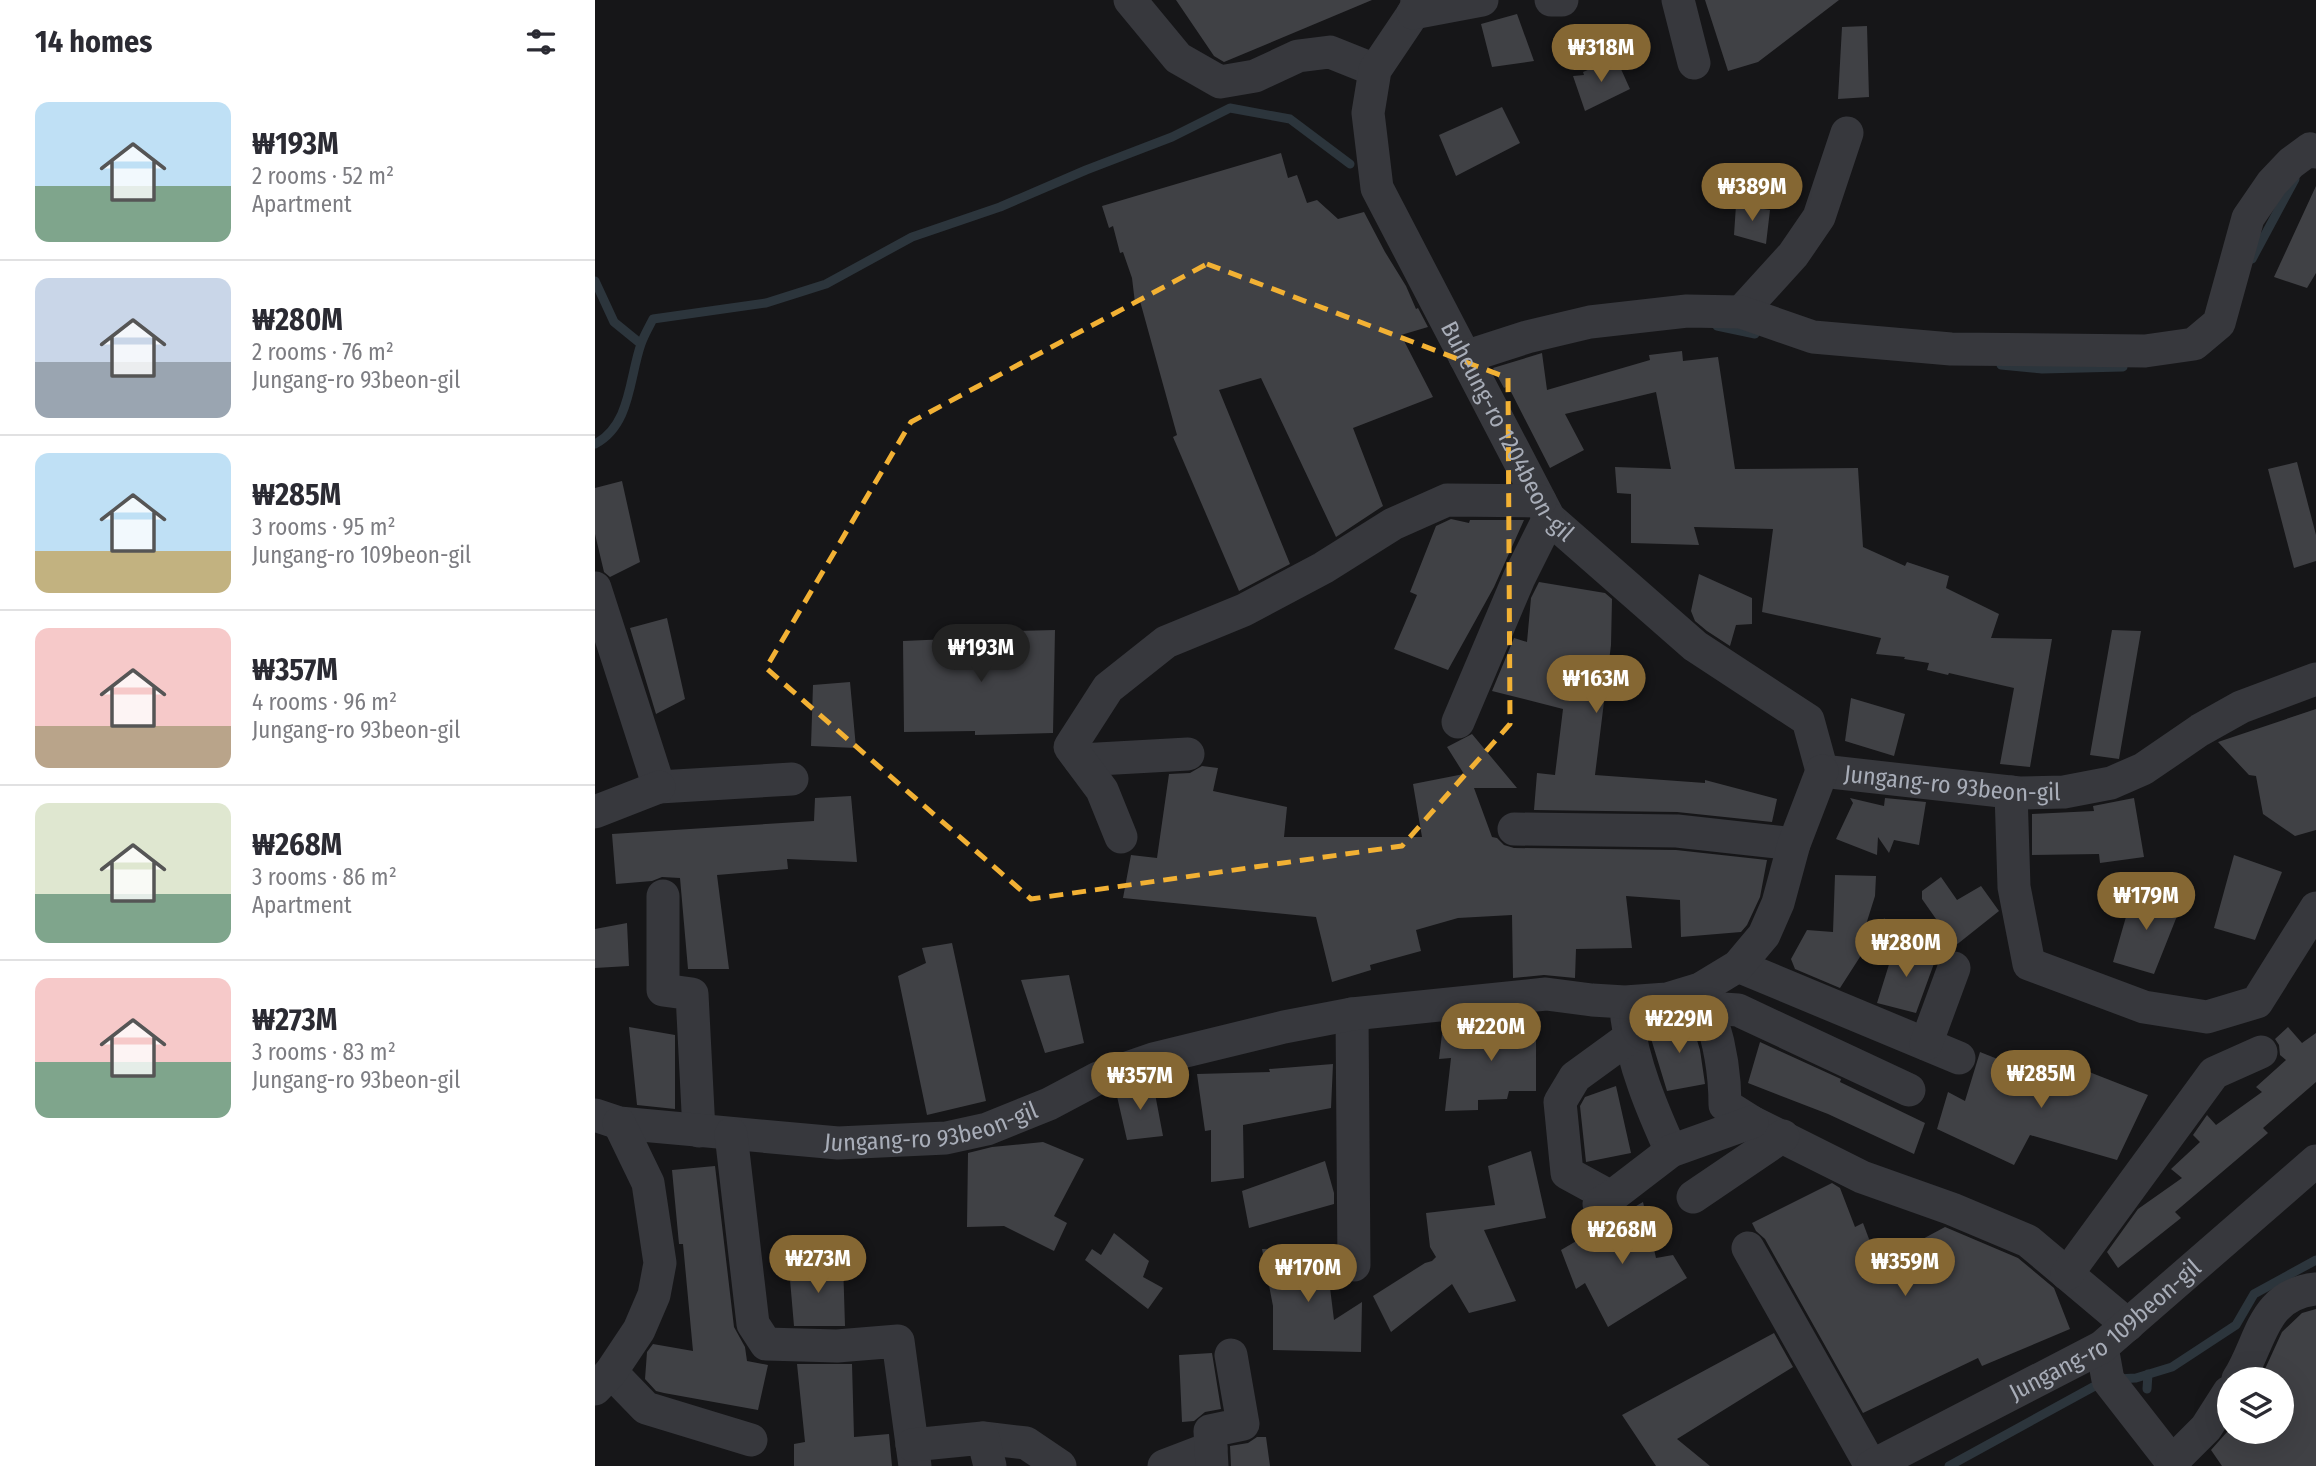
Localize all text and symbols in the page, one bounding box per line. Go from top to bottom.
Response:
icon: filters [522,23,560,61]
text: 14 homes [35,24,152,60]
pin: ₩318M [1552,24,1650,84]
text: ₩318M [1568,33,1634,61]
text: ₩193M [252,126,339,162]
icon: home [91,130,175,214]
text: 2 rooms · 52 m² [252,162,394,190]
pin: ₩389M [1703,164,1801,223]
text: ₩389M [1718,172,1786,200]
text: Apartment [252,190,352,218]
text: ₩280M [252,302,343,338]
icon: home [91,306,175,390]
street label: Buheung-ro 1204beon-gil [1435,317,1579,547]
text: 2 rooms · 76 m² [252,338,394,366]
text: Jungang-ro 93beon-gil [252,366,460,394]
text: ₩285M [252,477,341,513]
icon: home [91,481,175,565]
text: 3 rooms · 95 m² [252,513,396,541]
text: Jungang-ro 109beon-gil [252,541,471,569]
pin: ₩193M [932,624,1030,684]
text: ₩193M [948,633,1014,661]
text: ₩357M [252,652,338,688]
icon: home [91,656,175,740]
pin: ₩163M [1547,656,1645,715]
text: ₩163M [1563,664,1629,692]
text: 4 rooms · 96 m² [252,688,397,716]
text: Jungang-ro 93beon-gil [252,716,460,744]
street label: Jungang-ro 93beon-gil [1843,760,2061,807]
text: ₩268M [252,827,342,863]
icon: home [91,831,175,915]
text: 3 rooms · 86 m² [252,863,397,891]
pin: ₩179M [2097,872,2195,932]
text: ₩179M [2113,881,2179,909]
text: Apartment [252,891,352,919]
pin: ₩280M [1857,920,1955,979]
text: ₩280M [1871,928,1941,956]
pin: ₩229M [1630,996,1728,1055]
text: ₩273M [252,1002,337,1038]
pin: ₩220M [1442,1004,1540,1063]
text: ₩229M [1645,1004,1713,1032]
icon: home [91,1006,175,1090]
text: ₩220M [1457,1012,1525,1040]
text: 3 rooms · 83 m² [252,1038,396,1066]
pin: ₩285M [1992,1050,2090,1110]
pin: ₩357M [1091,1052,1189,1112]
text: ₩285M [2007,1059,2075,1087]
text: ₩357M [1107,1061,1173,1089]
text: Jungang-ro 93beon-gil [252,1066,460,1094]
street label: Jungang-ro 93beon-gil [823,1096,1042,1157]
pin: ₩268M [1573,1206,1671,1266]
text: ₩268M [1587,1215,1657,1243]
pin: ₩273M [769,1236,867,1295]
pin: ₩359M [1856,1238,1954,1298]
text: ₩273M [785,1244,851,1272]
pin: ₩170M [1259,1244,1357,1304]
text: ₩359M [1871,1247,1939,1275]
text: ₩170M [1275,1253,1341,1281]
street label: Jungang-ro 109beon-gil [2005,1254,2207,1406]
map controls [2217,1367,2294,1444]
button: layers [2217,1367,2294,1444]

